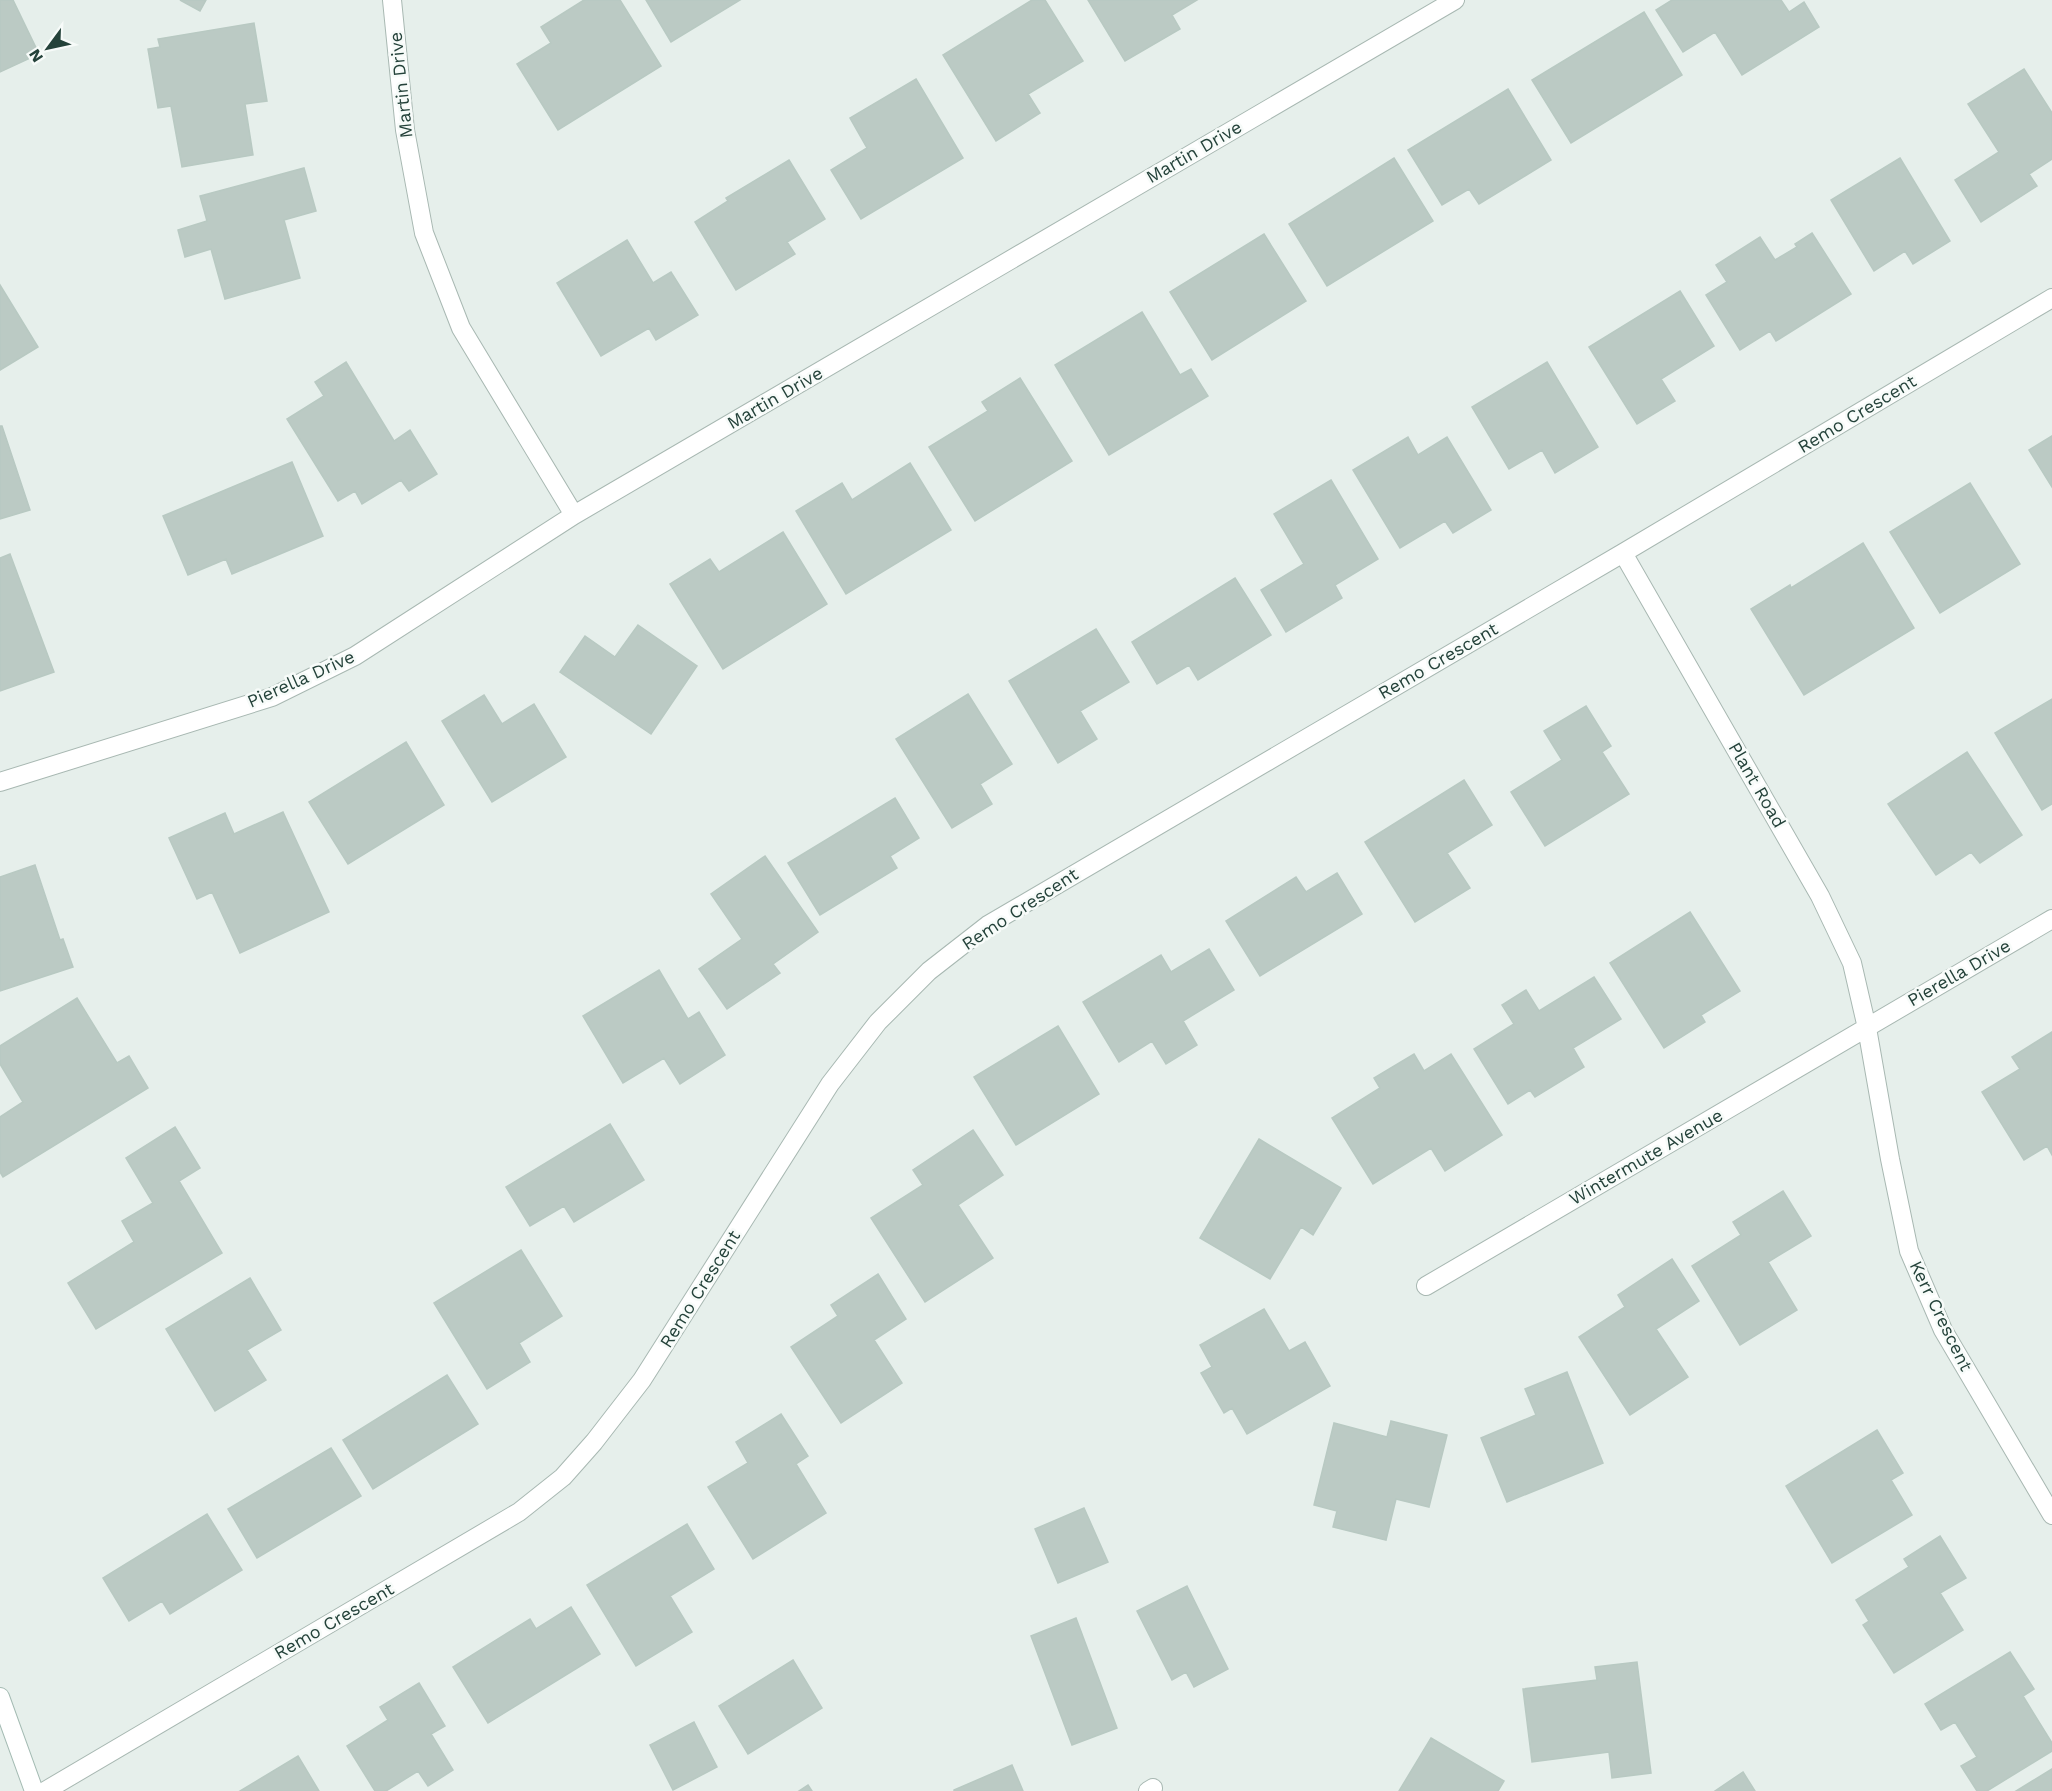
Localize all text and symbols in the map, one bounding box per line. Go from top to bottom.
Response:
north arrow [18,18,78,78]
street label: Martin Drive [384,31,417,139]
text: N [25,46,47,66]
street label: Martin Drive [1142,116,1245,187]
street label: Martin Drive [723,362,826,433]
street label: Remo Crescent [1794,370,1920,457]
street label: Remo Crescent [1374,618,1502,703]
street label: Pierella Drive [244,646,358,712]
street label: Plant Road [1725,738,1790,831]
street label: Remo Crescent [958,863,1082,954]
street label: Pierella Drive [1904,935,2014,1010]
street label: Wintermute Avenue [1565,1104,1726,1209]
street label: Remo Crescent [655,1226,744,1351]
street label: Kerr Crescent [1906,1257,1977,1375]
street label: Remo Crescent [270,1578,398,1663]

